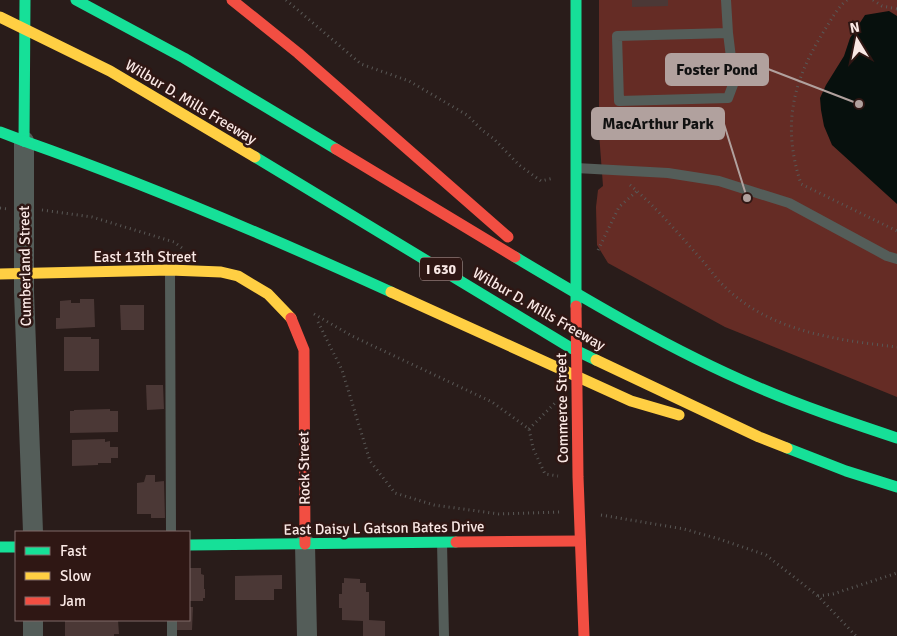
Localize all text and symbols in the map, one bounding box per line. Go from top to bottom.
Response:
north arrow [832,15,882,65]
text: N [849,18,861,37]
callout: Foster Pond [666,54,768,85]
street label: Wilbur D. Mills Freeway [122,56,260,148]
text: Foster Pond [676,60,758,80]
callout: MacArthur Park [592,108,724,139]
text: MacArthur Park [602,114,714,134]
street label: Cumberland Street [15,206,35,326]
street label: East 13th Street [93,248,197,266]
road number: I 630 [420,258,462,280]
street label: Wilbur D. Mills Freeway [470,264,608,354]
street label: Commerce Street [552,353,572,463]
street label: Rock Street [294,431,314,505]
street label: East Daisy L Gatson Bates Drive [283,517,485,539]
legend [15,531,190,621]
text: Fast [60,542,87,560]
text: Slow [60,567,91,585]
text: Jam [60,592,86,610]

